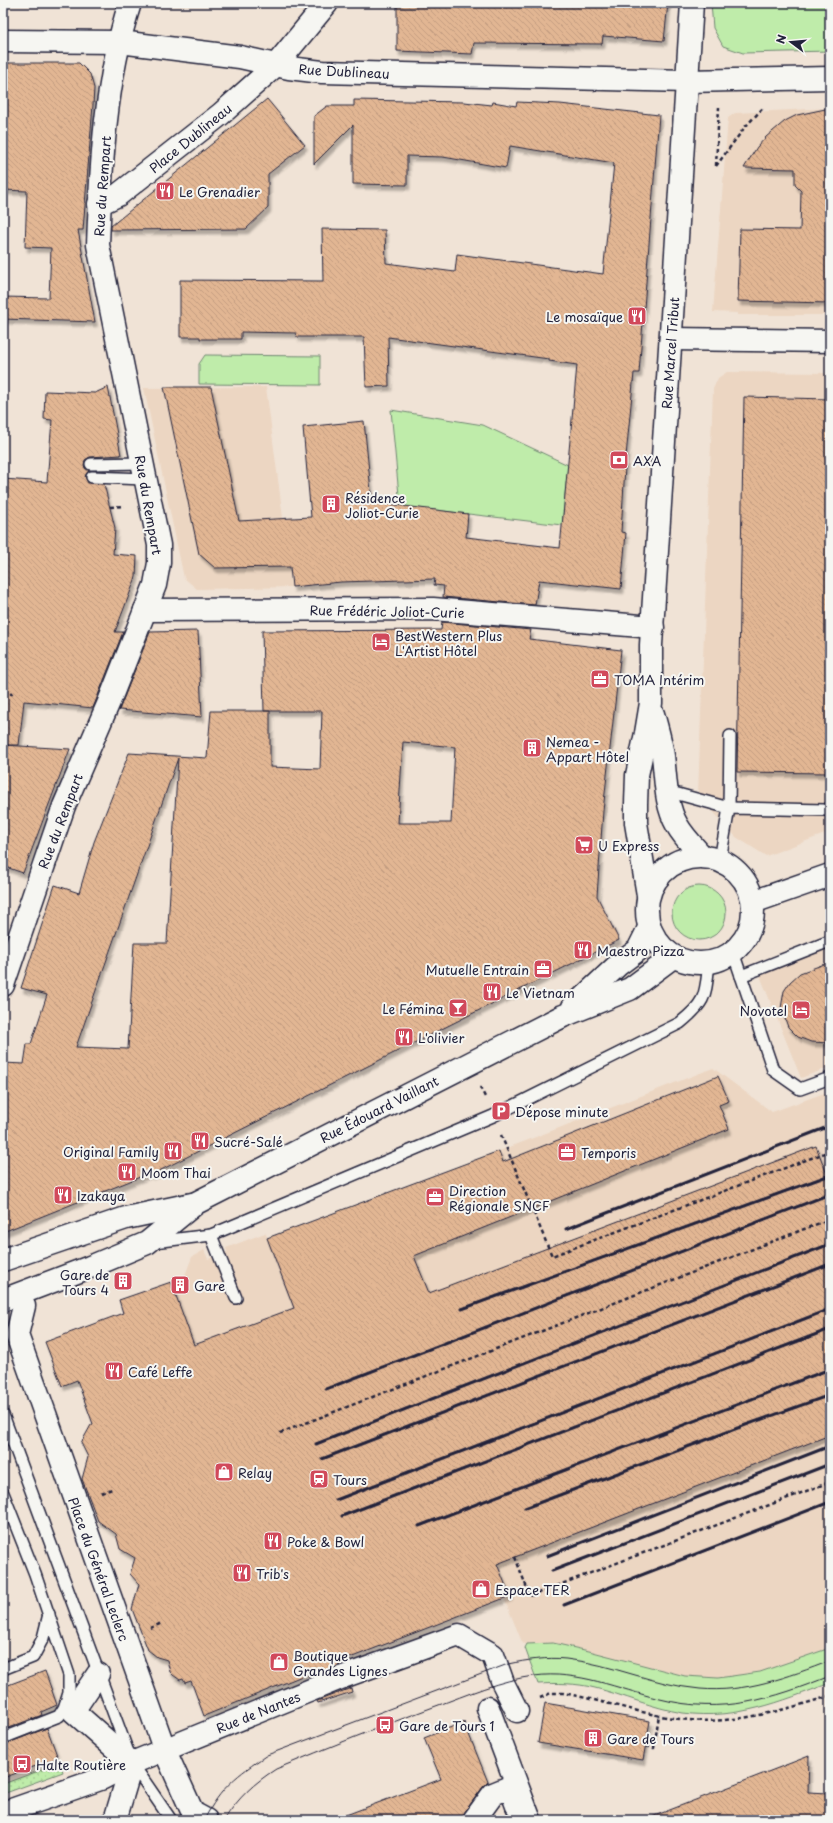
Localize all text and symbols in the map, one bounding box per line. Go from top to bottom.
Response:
north arrow [771,22,811,62]
text: N [772,32,790,46]
street label: Rue Dublineau [298,59,390,83]
street label: Place Dublineau [145,99,235,177]
street label: Rue du Rempart [89,135,115,237]
restaurant icon: Le Grenadier [154,180,176,202]
place label: Le Grenadier [179,182,260,201]
street label: Rue Marcel Tribut [657,296,683,410]
restaurant icon: Le mosaïque [626,305,648,327]
place label: Le mosaïque [546,307,623,326]
bank icon: AXA [608,449,630,471]
place label: AXA [633,451,661,470]
street label: Rue du Rempart [131,454,167,556]
place label: Résidence Joliot-Curie [345,488,419,522]
building icon: Résidence Joliot-Curie [320,493,342,515]
street label: Rue Frédéric Joliot-Curie [309,600,465,622]
place label: BestWestern Plus L'Artist Hôtel [395,626,502,660]
hotel icon: BestWestern Plus L'Artist Hôtel [370,631,392,653]
office icon: TOMA Intérim [589,668,611,690]
place label: TOMA Intérim [614,670,704,689]
place label: Nemea - Appart Hôtel [546,732,629,766]
building icon: Nemea - Appart Hôtel [521,737,543,759]
street label: Rue du Rempart [33,771,87,871]
supermarket icon: U Express [573,834,595,856]
place label: U Express [598,836,659,855]
restaurant icon: Maestro Pizza [572,939,594,961]
place label: Maestro Pizza [597,941,685,960]
office icon: Mutuelle Entrain [532,958,554,980]
place label: Mutuelle Entrain [426,960,529,979]
restaurant icon: Le Vietnam [481,981,503,1003]
place label: Le Vietnam [506,983,575,1002]
bar icon: Le Fémina [447,997,469,1019]
place label: Le Fémina [382,999,445,1018]
hotel icon: Novotel [790,999,812,1021]
place label: Novotel [740,1001,787,1020]
restaurant icon: L'olivier [393,1026,415,1048]
place label: L'olivier [418,1028,464,1047]
street label: Rue Édouard Vaillant [317,1071,441,1147]
parking icon: Dépose minute [490,1100,512,1122]
place label: Dépose minute [515,1102,608,1121]
restaurant icon: Sucré-Salé [189,1130,211,1152]
place label: Sucré-Salé [214,1132,283,1151]
restaurant icon: Original Family [162,1140,184,1162]
office icon: Temporis [556,1141,578,1163]
place label: Original Family [63,1142,159,1161]
place label: Temporis [581,1143,636,1162]
restaurant icon: Moom Thai [116,1161,138,1183]
place label: Moom Thai [141,1163,211,1182]
place label: Direction Régionale SNCF [449,1181,550,1215]
restaurant icon: Izakaya [52,1184,74,1206]
place label: Izakaya [77,1186,126,1205]
office icon: Direction Régionale SNCF [424,1186,446,1208]
place label: Gare de Tours 4 [60,1265,109,1299]
building icon: Gare de Tours 4 [112,1270,134,1292]
building icon: Gare [169,1274,191,1296]
place label: Gare [194,1276,225,1295]
restaurant icon: Café Leffe [103,1360,125,1382]
place label: Café Leffe [128,1362,192,1381]
shop icon: Relay [213,1461,235,1483]
place label: Relay [238,1463,272,1482]
station icon: Tours [308,1468,330,1490]
place label: Tours [333,1470,367,1489]
street label: Place du Général Leclerc [64,1494,134,1644]
restaurant icon: Poke & Bowl [262,1530,284,1552]
place label: Poke & Bowl [287,1532,364,1551]
restaurant icon: Trib's [231,1562,253,1584]
place label: Trib's [256,1564,289,1583]
shop icon: Espace TER [470,1578,492,1600]
place label: Espace TER [495,1580,570,1599]
place label: Boutique Grandes Lignes [293,1646,388,1680]
shop icon: Boutique Grandes Lignes [268,1651,290,1673]
street label: Rue de Nantes [213,1686,303,1738]
bus stop icon: Gare de Tours 1 [374,1714,396,1736]
place label: Gare de Tours 1 [399,1716,495,1735]
building icon: Gare de Tours [582,1727,604,1749]
place label: Gare de Tours [607,1729,694,1748]
bus stop icon: Halte Routière [11,1753,33,1775]
place label: Halte Routière [36,1755,126,1774]

